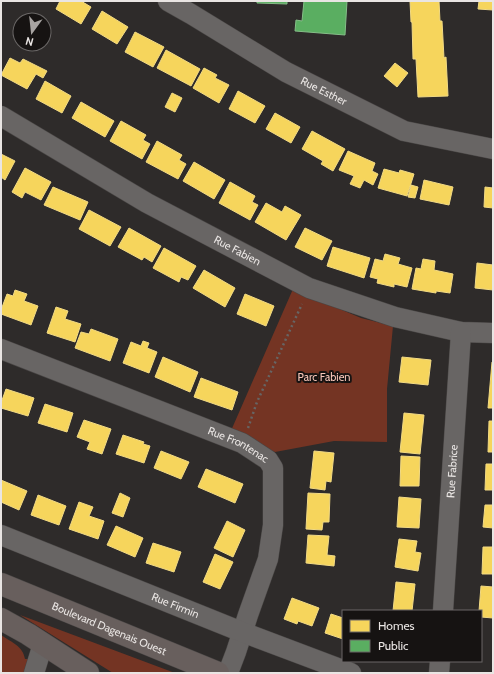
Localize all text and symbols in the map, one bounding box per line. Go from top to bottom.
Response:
north arrow [12,12,52,52]
text: N [24,34,35,49]
street label: Rue Esther [298,74,350,109]
street label: Rue Fabien [211,232,263,268]
park label: Parc Fabien [298,370,350,384]
street label: Rue Frontenac [206,423,272,466]
street label: Rue Fabrice [443,444,461,498]
street label: Rue Firmin [150,589,201,621]
street label: Boulevard Dagenais Ouest [50,599,169,658]
legend [342,610,482,662]
text: Homes [378,618,415,633]
text: Public [378,638,409,653]

